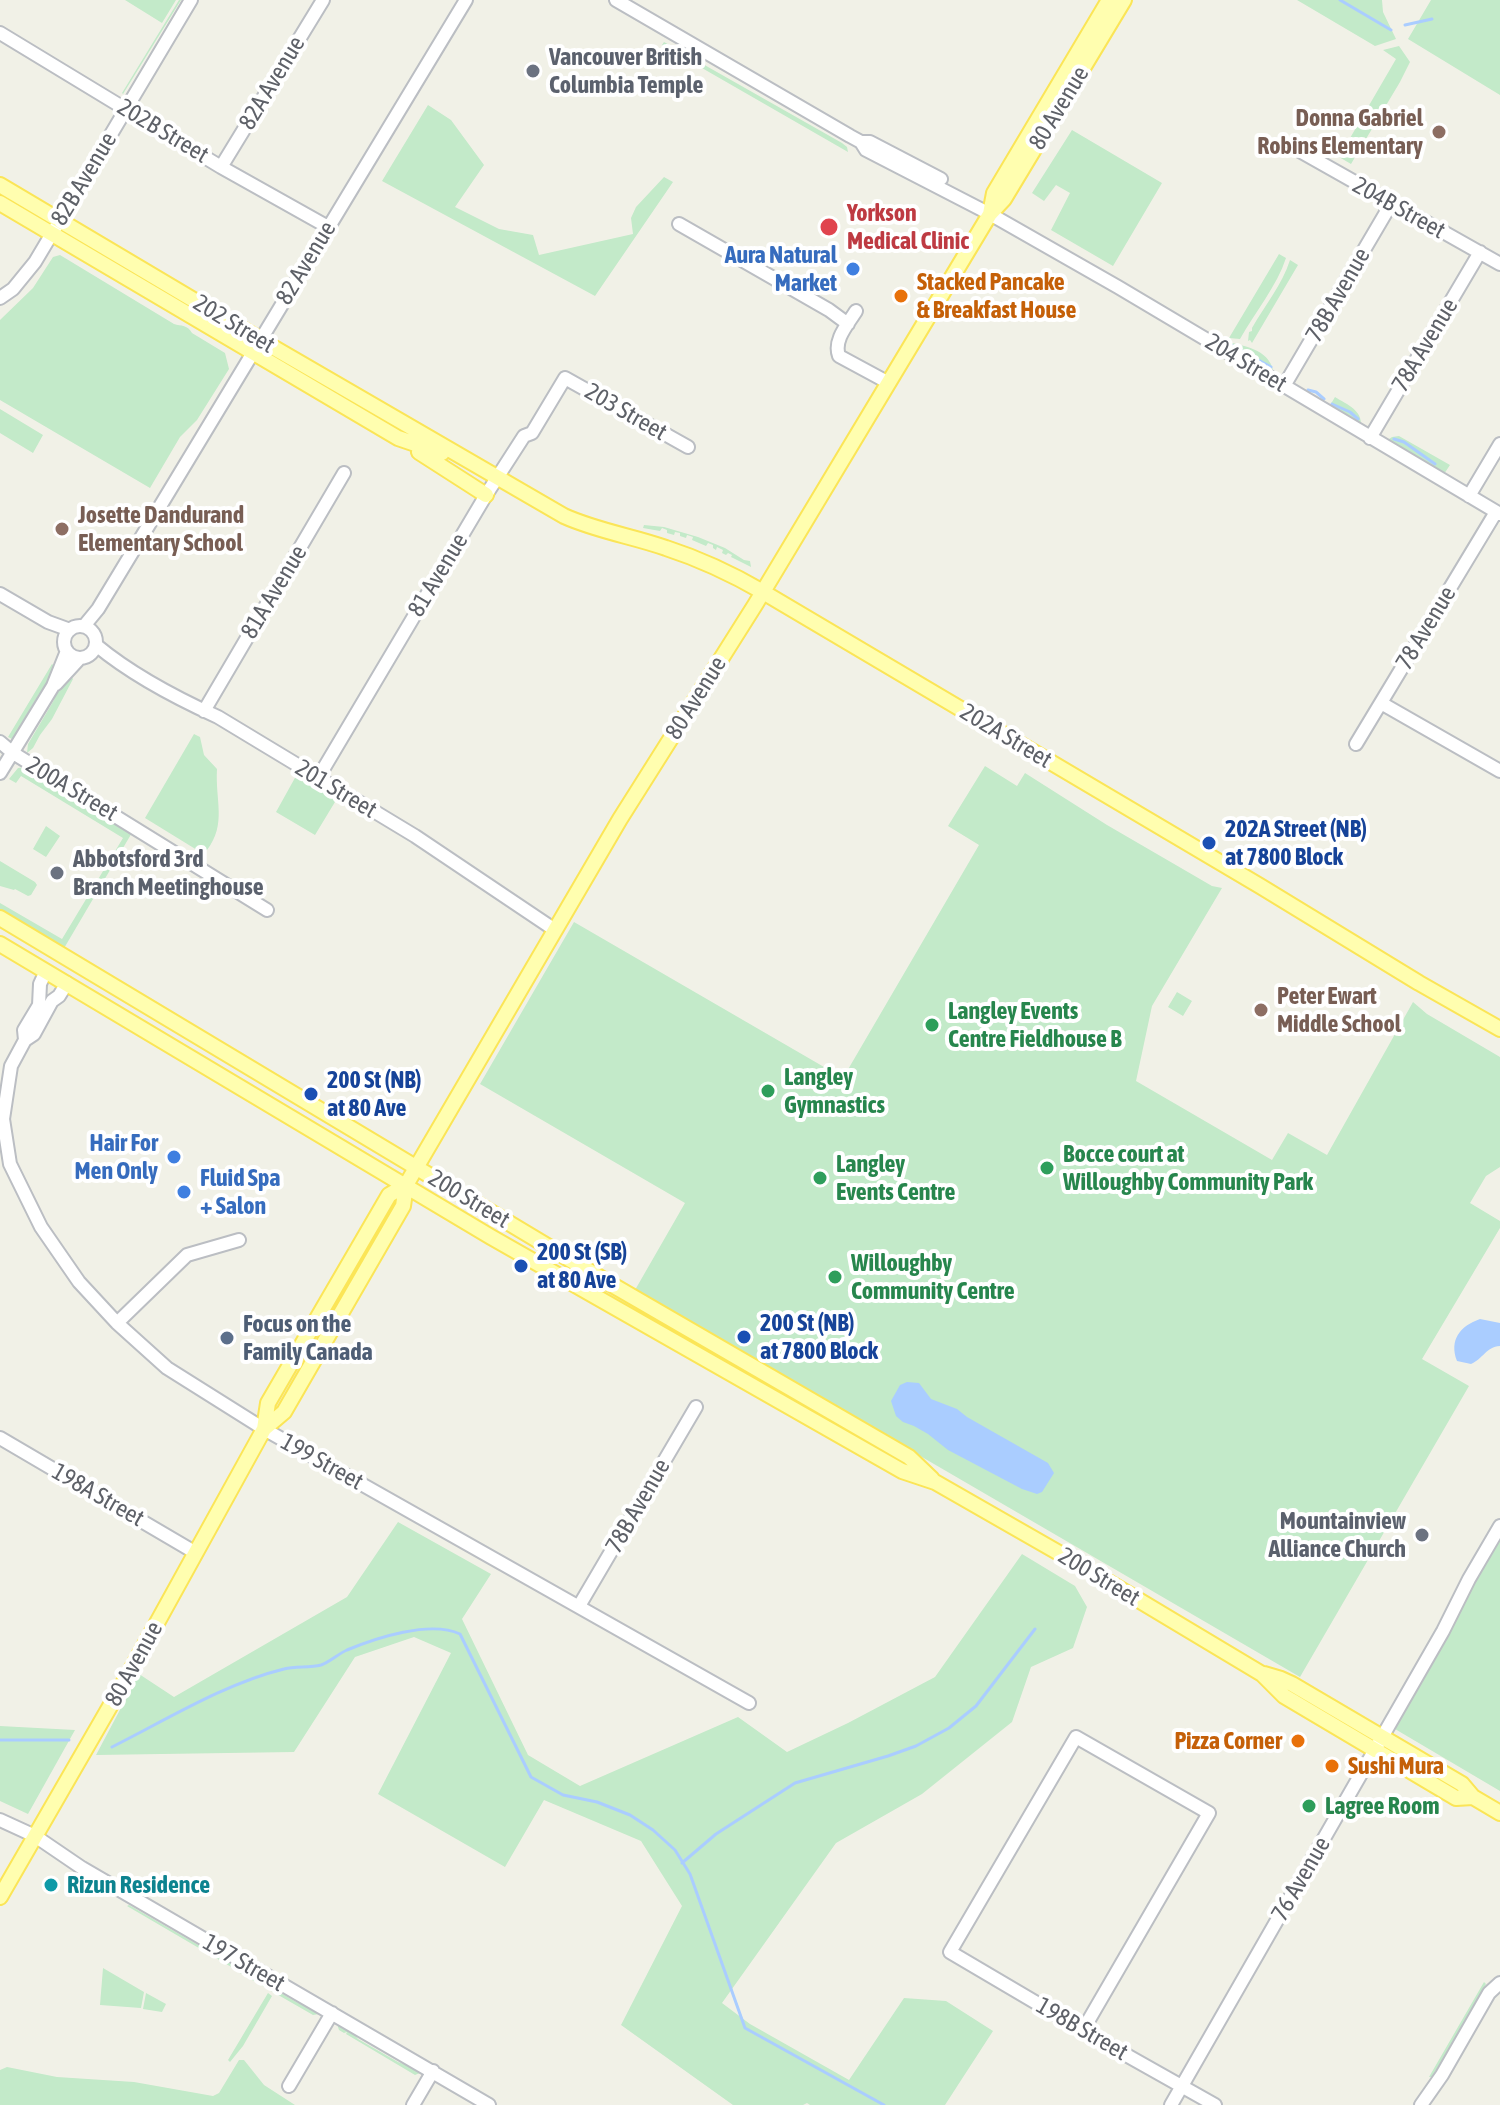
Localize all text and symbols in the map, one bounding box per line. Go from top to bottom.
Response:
street label: 82A Avenue [233,31,311,135]
place label: Vancouver British Columbia Temple [549,43,703,99]
street label: 80 Avenue [1023,61,1095,155]
marker: Vancouver British Columbia Temple [524,62,542,80]
street label: 202B Street [112,93,214,169]
place label: Donna Gabriel Robins Elementary [1257,104,1423,160]
marker: Donna Gabriel Robins Elementary [1430,123,1448,141]
street label: 82B Avenue [45,127,123,231]
street label: 204B Street [1348,171,1450,245]
place label: Yorkson Medical Clinic [847,199,969,255]
street label: 82 Avenue [270,216,342,310]
marker: Yorkson Medical Clinic [818,216,840,238]
place label: Aura Natural Market [725,241,837,297]
street label: 78B Avenue [1300,243,1376,347]
marker: Aura Natural Market [844,260,862,278]
place label: Stacked Pancake & Breakfast House [917,268,1076,324]
marker: Stacked Pancake & Breakfast House [892,287,910,305]
street label: 202 Street [188,289,280,359]
street label: 78A Avenue [1386,293,1464,397]
street label: 204 Street [1200,328,1292,398]
street label: 203 Street [580,377,672,447]
place label: Josette Dandurand Elementary School [78,501,244,557]
marker: Josette Dandurand Elementary School [53,520,71,538]
street label: 81 Avenue [402,528,474,622]
street label: 81A Avenue [235,540,313,644]
street label: 78 Avenue [1390,581,1462,675]
street label: 80 Avenue [659,651,733,745]
street label: 202A Street [955,698,1057,774]
street label: 200A Street [21,751,123,827]
street label: 201 Street [290,754,382,824]
place label: 202A Street (NB) at 7800 Block [1225,815,1367,871]
marker: 202A Street (NB) at 7800 Block [1200,834,1218,852]
place label: Abbotsford 3rd Branch Meetinghouse [73,845,264,901]
marker: Abbotsford 3rd Branch Meetinghouse [48,864,66,882]
place label: Peter Ewart Middle School [1277,982,1401,1038]
place label: Langley Events Centre Fieldhouse B [948,997,1122,1053]
marker: Peter Ewart Middle School [1252,1001,1270,1019]
marker: Langley Events Centre Fieldhouse B [923,1016,941,1034]
place label: Langley Gymnastics [784,1063,885,1119]
place label: 200 St (NB) at 80 Ave [327,1066,421,1122]
marker: Langley Gymnastics [759,1082,777,1100]
marker: 200 St (NB) at 80 Ave [302,1085,320,1103]
place label: Hair For Men Only [74,1129,158,1185]
place label: Bocce court at Willoughby Community Park [1063,1140,1313,1196]
marker: Hair For Men Only [165,1148,183,1166]
place label: Langley Events Centre [836,1150,955,1206]
marker: Bocce court at Willoughby Community Park [1038,1159,1056,1177]
place label: Fluid Spa + Salon [200,1164,280,1220]
street label: 200 Street [423,1164,515,1234]
marker: Langley Events Centre [811,1169,829,1187]
marker: Fluid Spa + Salon [175,1183,193,1201]
place label: 200 St (SB) at 80 Ave [537,1238,627,1294]
place label: Willoughby Community Centre [851,1249,1015,1305]
marker: 200 St (SB) at 80 Ave [512,1257,530,1275]
marker: Willoughby Community Centre [826,1268,844,1286]
place label: 200 St (NB) at 7800 Block [760,1309,878,1365]
place label: Focus on the Family Canada [243,1310,373,1366]
marker: 200 St (NB) at 7800 Block [735,1328,753,1346]
marker: Focus on the Family Canada [218,1329,236,1347]
street label: 199 Street [276,1428,368,1496]
street label: 78B Avenue [600,1454,676,1558]
street label: 198A Street [47,1457,149,1533]
place label: Mountainview Alliance Church [1269,1507,1406,1563]
marker: Mountainview Alliance Church [1413,1526,1431,1544]
street label: 200 Street [1053,1542,1145,1612]
street label: 80 Avenue [99,1617,169,1711]
place label: Pizza Corner [1174,1727,1282,1755]
marker: Pizza Corner [1289,1732,1307,1750]
place label: Sushi Mura [1348,1752,1444,1780]
marker: Sushi Mura [1323,1757,1341,1775]
place label: Lagree Room [1325,1792,1440,1820]
marker: Lagree Room [1300,1797,1318,1815]
street label: 76 Avenue [1265,1832,1337,1926]
place label: Rizun Residence [67,1871,210,1899]
marker: Rizun Residence [42,1876,60,1894]
street label: 197 Street [198,1928,290,1998]
street label: 198B Street [1031,1991,1133,2067]

